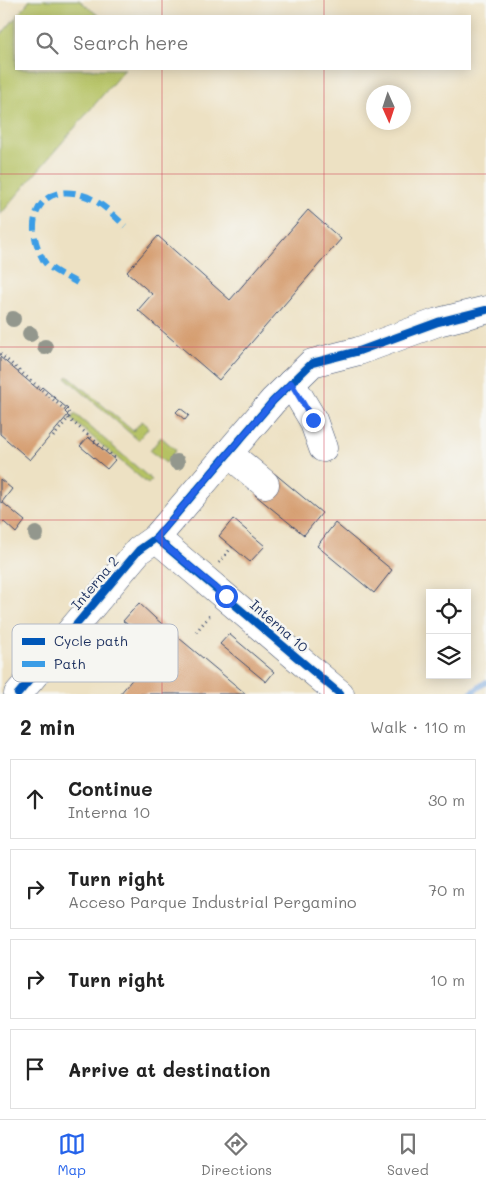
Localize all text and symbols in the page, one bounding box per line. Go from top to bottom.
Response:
search box [15,15,471,70]
icon: search [33,29,61,57]
text: Search here [73,30,189,55]
north arrow [366,85,411,130]
route end [302,409,325,432]
street label: Interna 2 [67,552,123,613]
route start [215,585,238,608]
map controls [426,589,471,679]
button: locate [426,589,471,634]
street label: Interna 10 [246,595,313,657]
legend [12,624,178,682]
text: Cycle path [54,631,128,650]
button: layers [426,634,471,679]
text: Path [54,654,85,673]
text: 2 min [20,713,75,740]
text: Walk · 110 m [370,716,466,737]
text: Continue [68,776,153,801]
icon: ahead [21,785,49,813]
text: 30 m [428,789,465,810]
text: Interna 10 [68,801,150,822]
text: Turn right [68,866,165,891]
icon: right [21,875,49,903]
text: 70 m [428,879,465,900]
text: Acceso Parque Industrial Pergamino [68,891,357,912]
icon: right [21,965,49,993]
text: Turn right [68,967,165,992]
text: 10 m [430,969,465,990]
icon: arrive [21,1055,49,1083]
text: Arrive at destination [68,1057,271,1082]
tab: Map [57,1130,86,1179]
tab: Directions [201,1130,272,1179]
tab: Saved [387,1130,429,1179]

